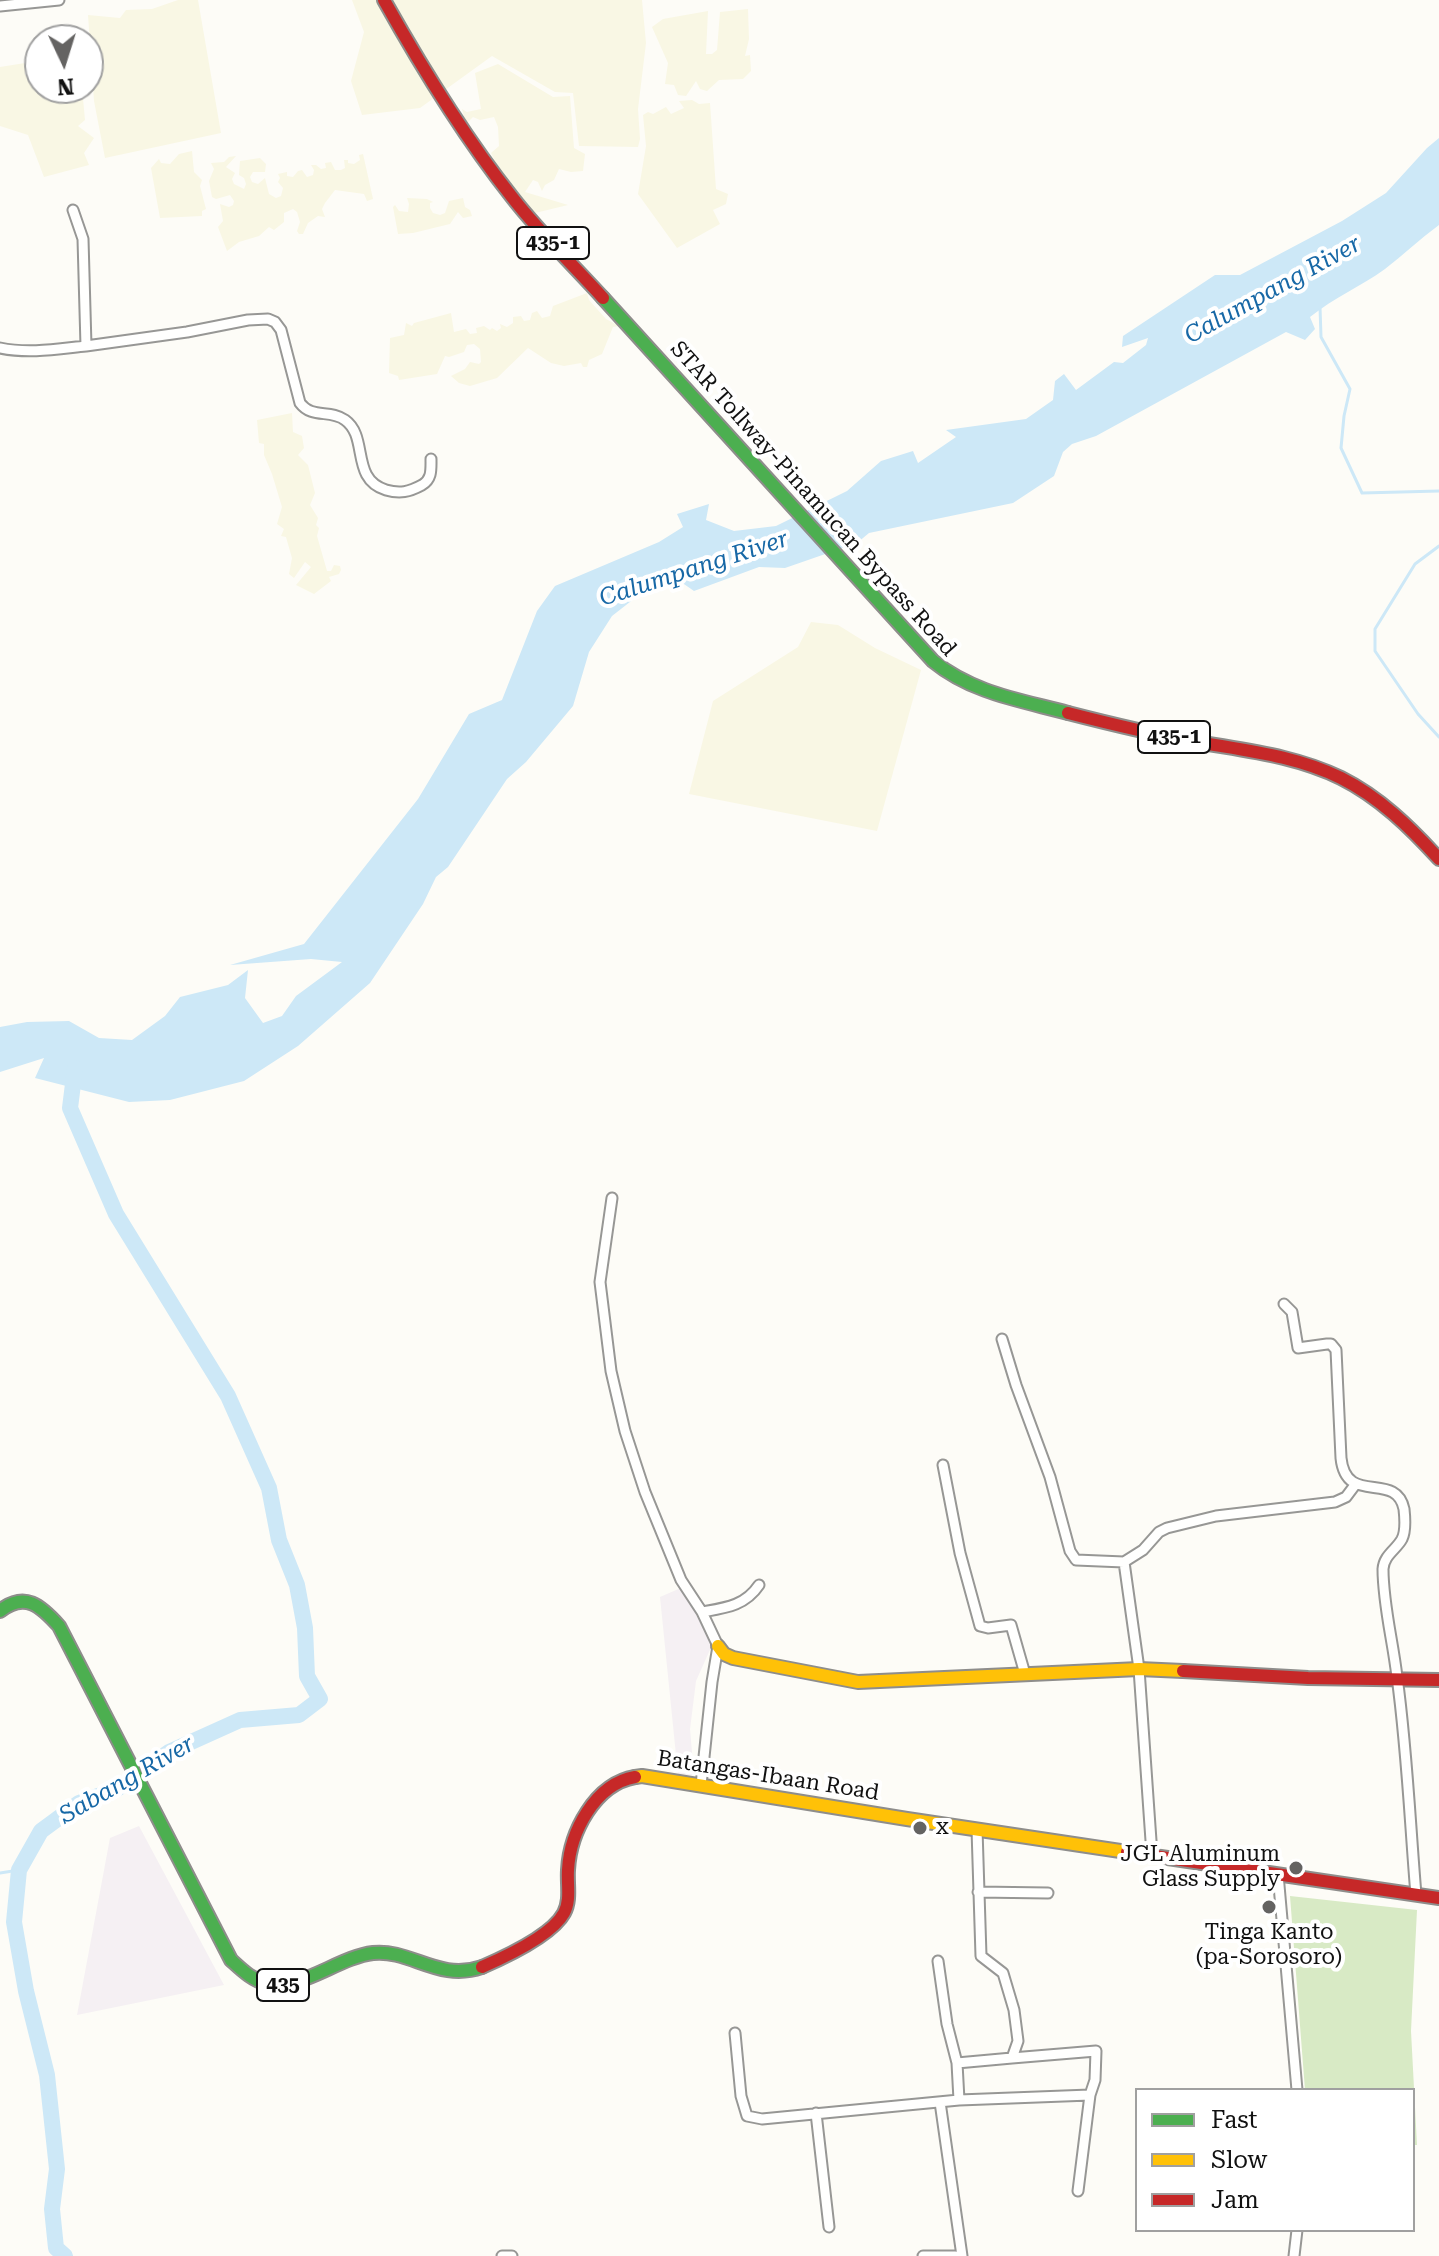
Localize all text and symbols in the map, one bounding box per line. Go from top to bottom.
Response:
north arrow [24,24,104,104]
text: N [56,73,75,100]
road number: 435-1 [517,227,589,259]
water label: Calumpang River [1180,230,1366,350]
street label: STAR Tollway-Pinamucan Bypass Road [664,336,962,662]
water label: Calumpang River [596,525,792,613]
road number: 435-1 [1138,721,1210,753]
water label: Sabang River [54,1730,200,1830]
street label: Batangas-Ibaan Road [655,1745,881,1807]
place label: x [936,1815,949,1841]
marker: x [911,1819,929,1837]
place label: JGL Aluminum Glass Supply [1120,1842,1280,1894]
marker: JGL Aluminum Glass Supply [1287,1859,1305,1877]
marker: Tinga Kanto (pa-Sorosoro) [1260,1898,1278,1916]
place label: Tinga Kanto (pa-Sorosoro) [1196,1920,1342,1972]
road number: 435 [257,1969,309,2001]
legend [1135,2088,1415,2232]
text: Fast [1211,2106,1258,2134]
text: Slow [1211,2146,1267,2174]
text: Jam [1211,2186,1259,2214]

